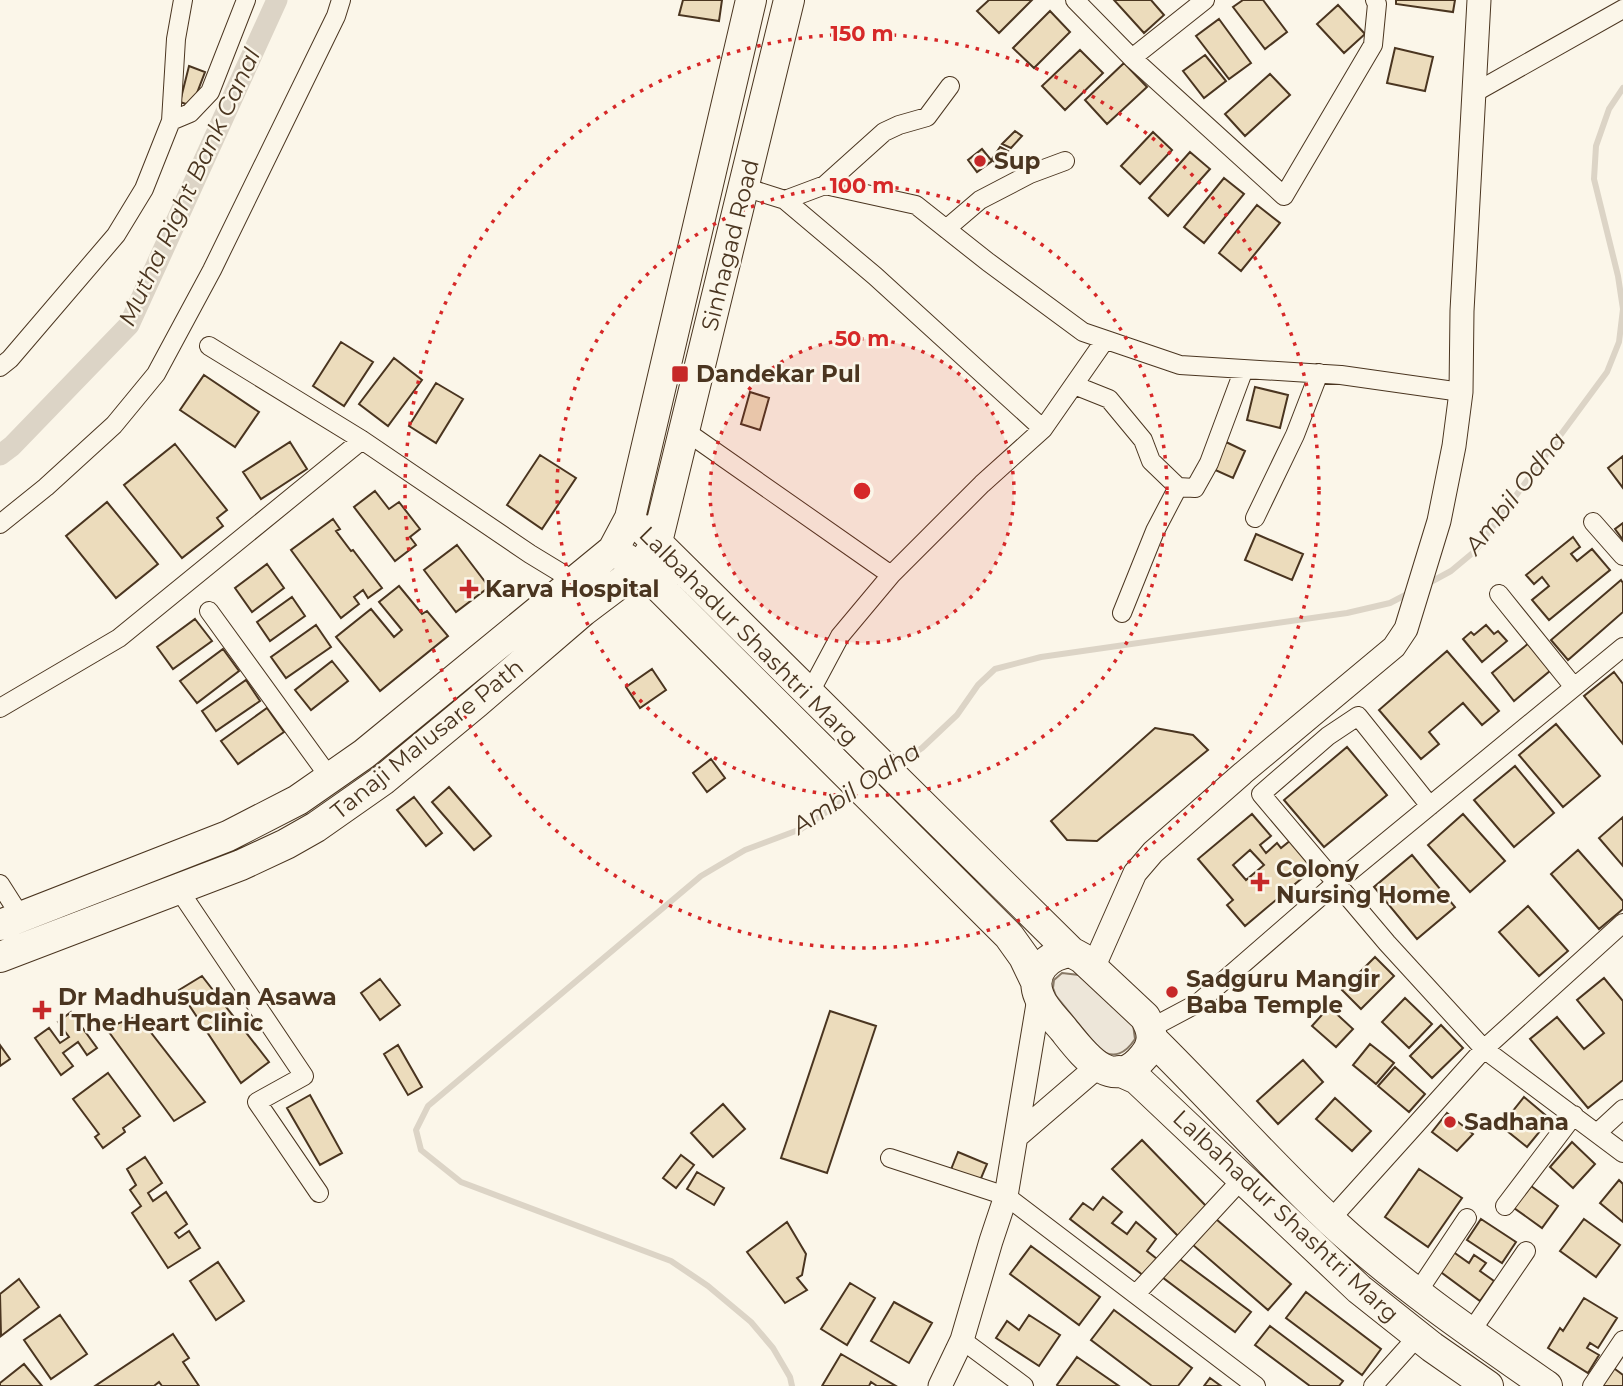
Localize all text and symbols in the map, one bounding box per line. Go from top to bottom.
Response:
text: 150 m [831,21,893,46]
water label: Mutha Right Bank Canal [112,43,266,331]
place label: Sup [994,147,1040,175]
marker: Sup [972,153,988,169]
street label: Sinhagad Road [695,156,765,334]
text: 100 m [830,173,894,198]
text: 50 m [835,326,889,351]
place label: Dandekar Pul [696,360,861,388]
marker: Dandekar Pul [670,364,690,384]
water label: Ambil Odha [1457,426,1572,561]
centre of rings [850,479,874,503]
street label: Lalbahadur Shashtri Marg [634,521,864,751]
place label: Karva Hospital [485,575,660,603]
marker: Karva Hospital [459,579,479,599]
street label: Tanaji Malusare Path [325,653,529,825]
water label: Ambil Odha [785,736,926,841]
place label: Colony Nursing Home [1276,855,1450,909]
marker: Colony Nursing Home [1250,872,1270,892]
place label: Sadguru Mangir Baba Temple [1186,965,1380,1019]
place label: Dr Madhusudan Asawa | The Heart Clinic [58,983,337,1037]
marker: Sadguru Mangir Baba Temple [1164,984,1180,1000]
marker: Dr Madhusudan Asawa | The Heart Clinic [32,1000,52,1020]
street label: Lalbahadur Shashtri Marg [1167,1104,1405,1328]
place label: Sadhana [1464,1108,1569,1136]
marker: Sadhana [1442,1114,1458,1130]

